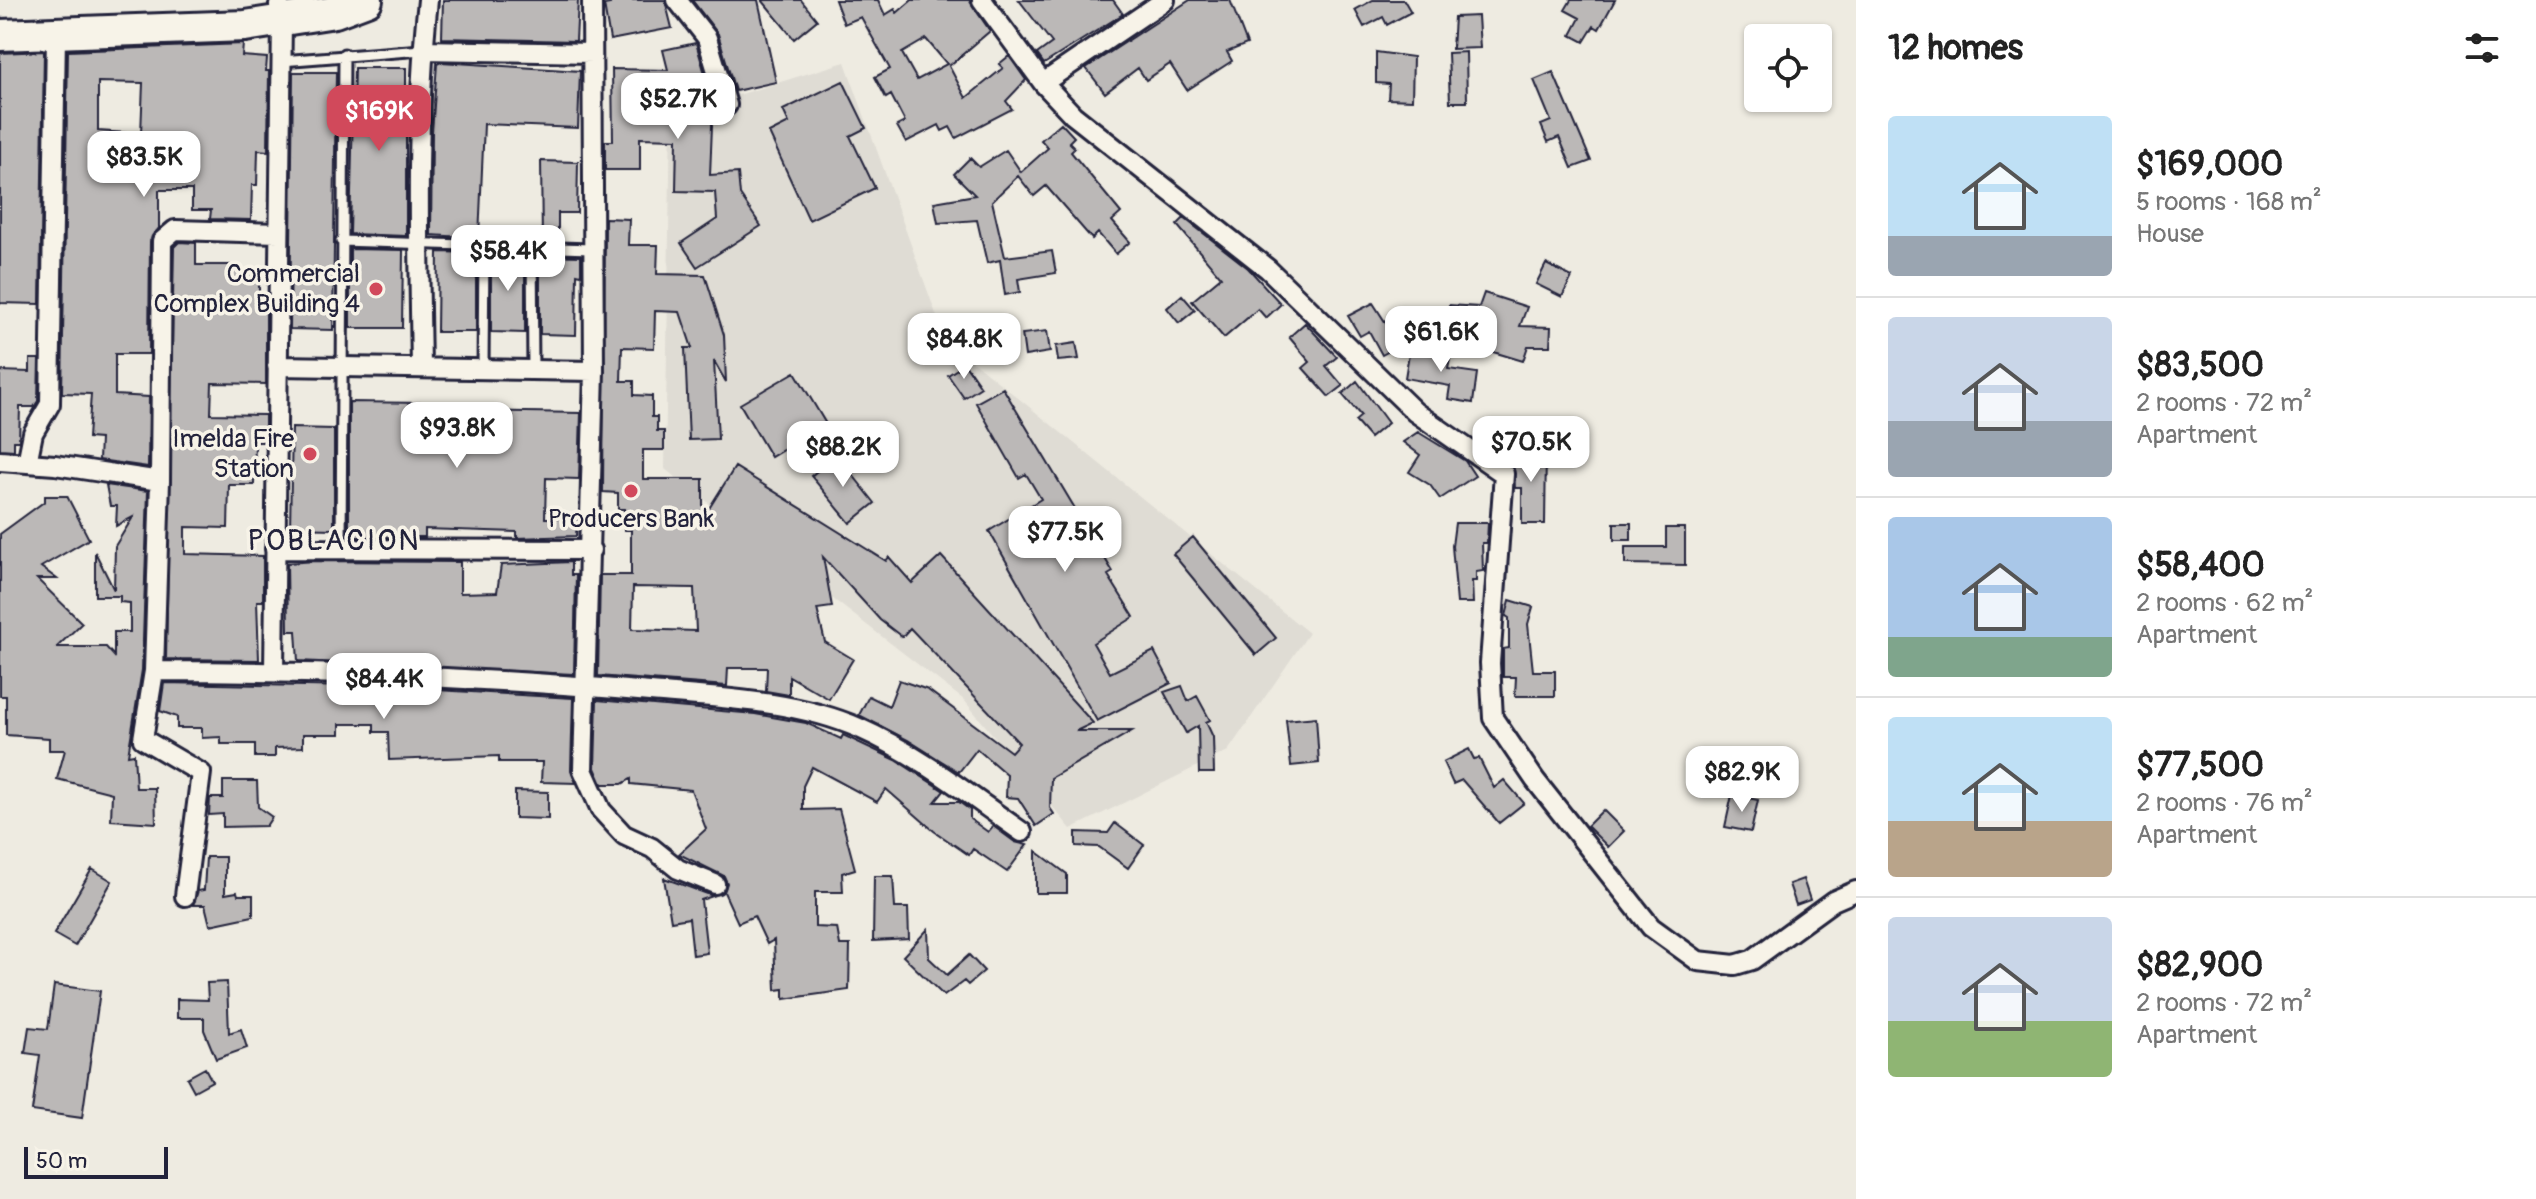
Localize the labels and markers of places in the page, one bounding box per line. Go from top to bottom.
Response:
pin: $52.7K [613,73,743,141]
pin: $169K [323,85,435,153]
pin: $83.5K [79,131,209,199]
pin: $58.4K [443,225,573,293]
place label: Commercial Complex Building 4 [154,258,360,320]
marker: Commercial Complex Building 4 [367,280,385,298]
pin: $61.6K [1376,306,1506,374]
pin: $84.8K [899,313,1029,381]
pin: $93.8K [392,402,522,470]
pin: $70.5K [1466,416,1596,484]
pin: $88.2K [778,421,908,489]
place label: Imelda Fire Station [172,423,294,485]
marker: Imelda Fire Station [301,445,319,463]
marker: Producers Bank [622,482,640,500]
place label: Producers Bank [548,503,714,535]
pin: $77.5K [1000,506,1130,574]
pin: $84.4K [319,653,449,721]
pin: $82.9K [1677,746,1807,814]

